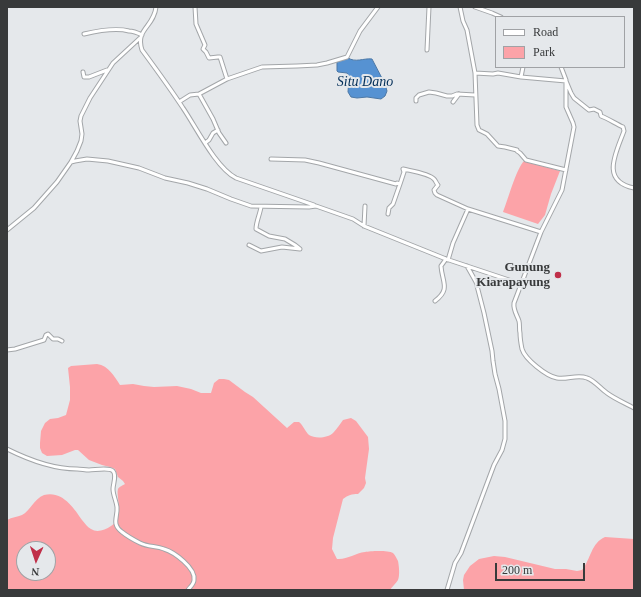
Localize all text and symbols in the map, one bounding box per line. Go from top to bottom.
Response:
legend [495,16,625,68]
text: Road [533,25,558,39]
text: Park [533,45,555,59]
water label: Situ Dano [337,74,393,90]
place label: Gunung Kiarapayung [476,260,550,291]
marker: Gunung Kiarapayung [553,270,563,280]
north arrow [16,541,56,581]
scale bar [497,555,587,581]
text: 200 m [502,563,532,577]
text: N [31,566,40,578]

